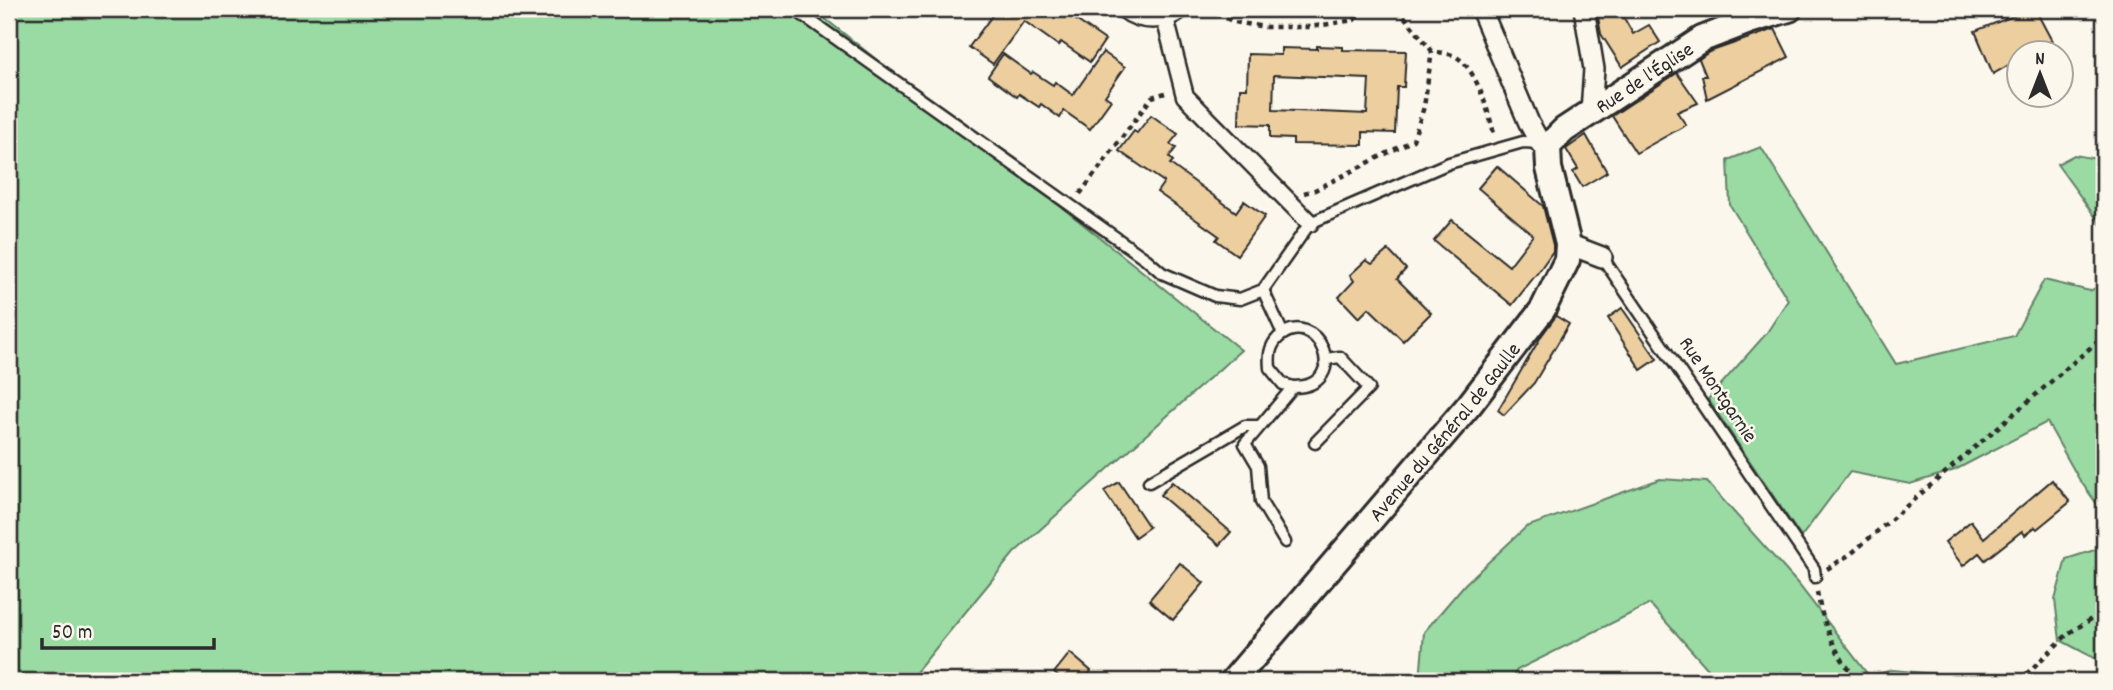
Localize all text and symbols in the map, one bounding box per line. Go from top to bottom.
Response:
street label: Rue de l'Église [1591,36,1701,123]
north arrow [2004,38,2074,108]
text: N [2035,47,2045,74]
street label: Rue Montgarnie [1670,332,1763,450]
street label: Avenue du Général de Gaulle [1363,337,1530,530]
scale bar [42,606,214,650]
text: 50 m [52,619,92,649]

